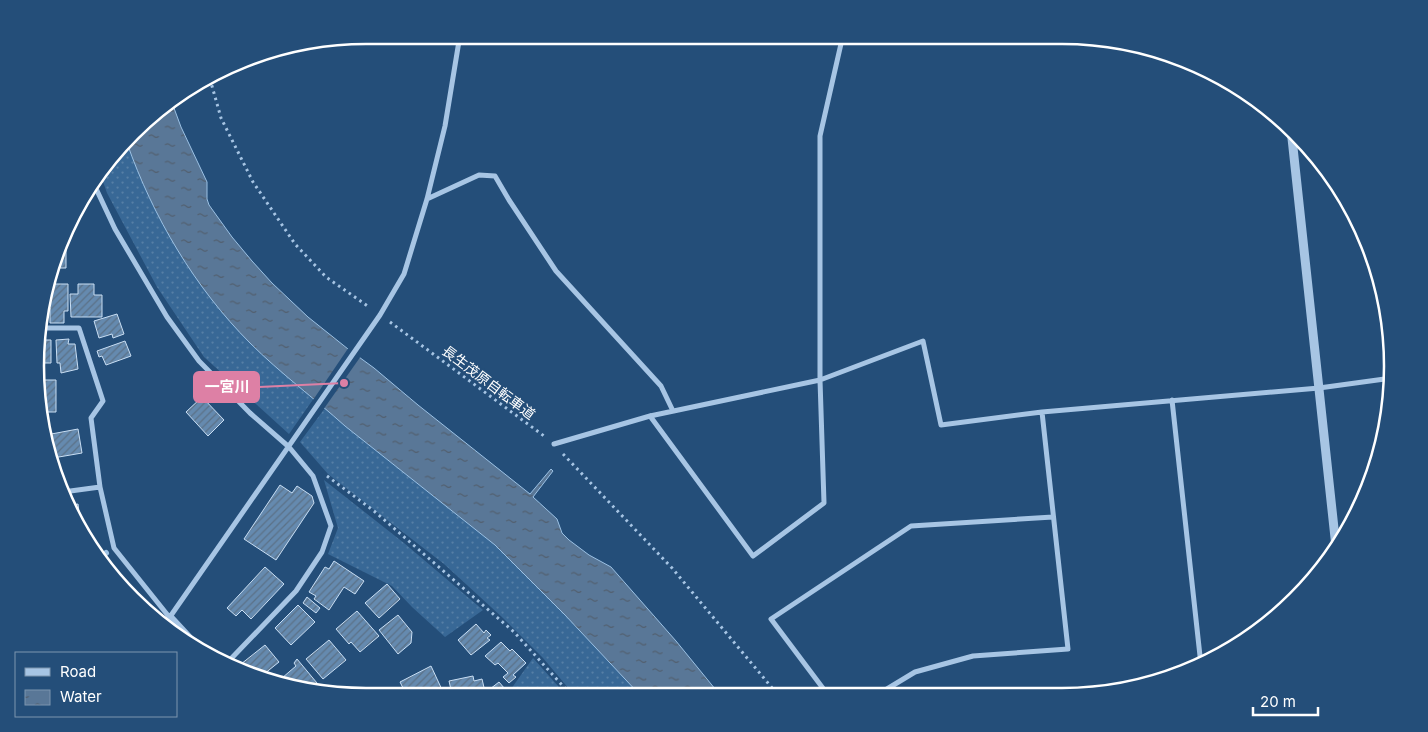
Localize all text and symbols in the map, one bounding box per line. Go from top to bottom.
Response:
street label: 長生茂原自転車道 [439,342,539,422]
callout: 一宮川 [194,372,259,402]
text: 一宮川 [204,377,250,396]
legend [15,652,178,717]
text: Road [60,662,96,681]
scale bar [1253,684,1318,716]
text: Water [60,687,102,706]
text: 20 m [1260,692,1296,711]

